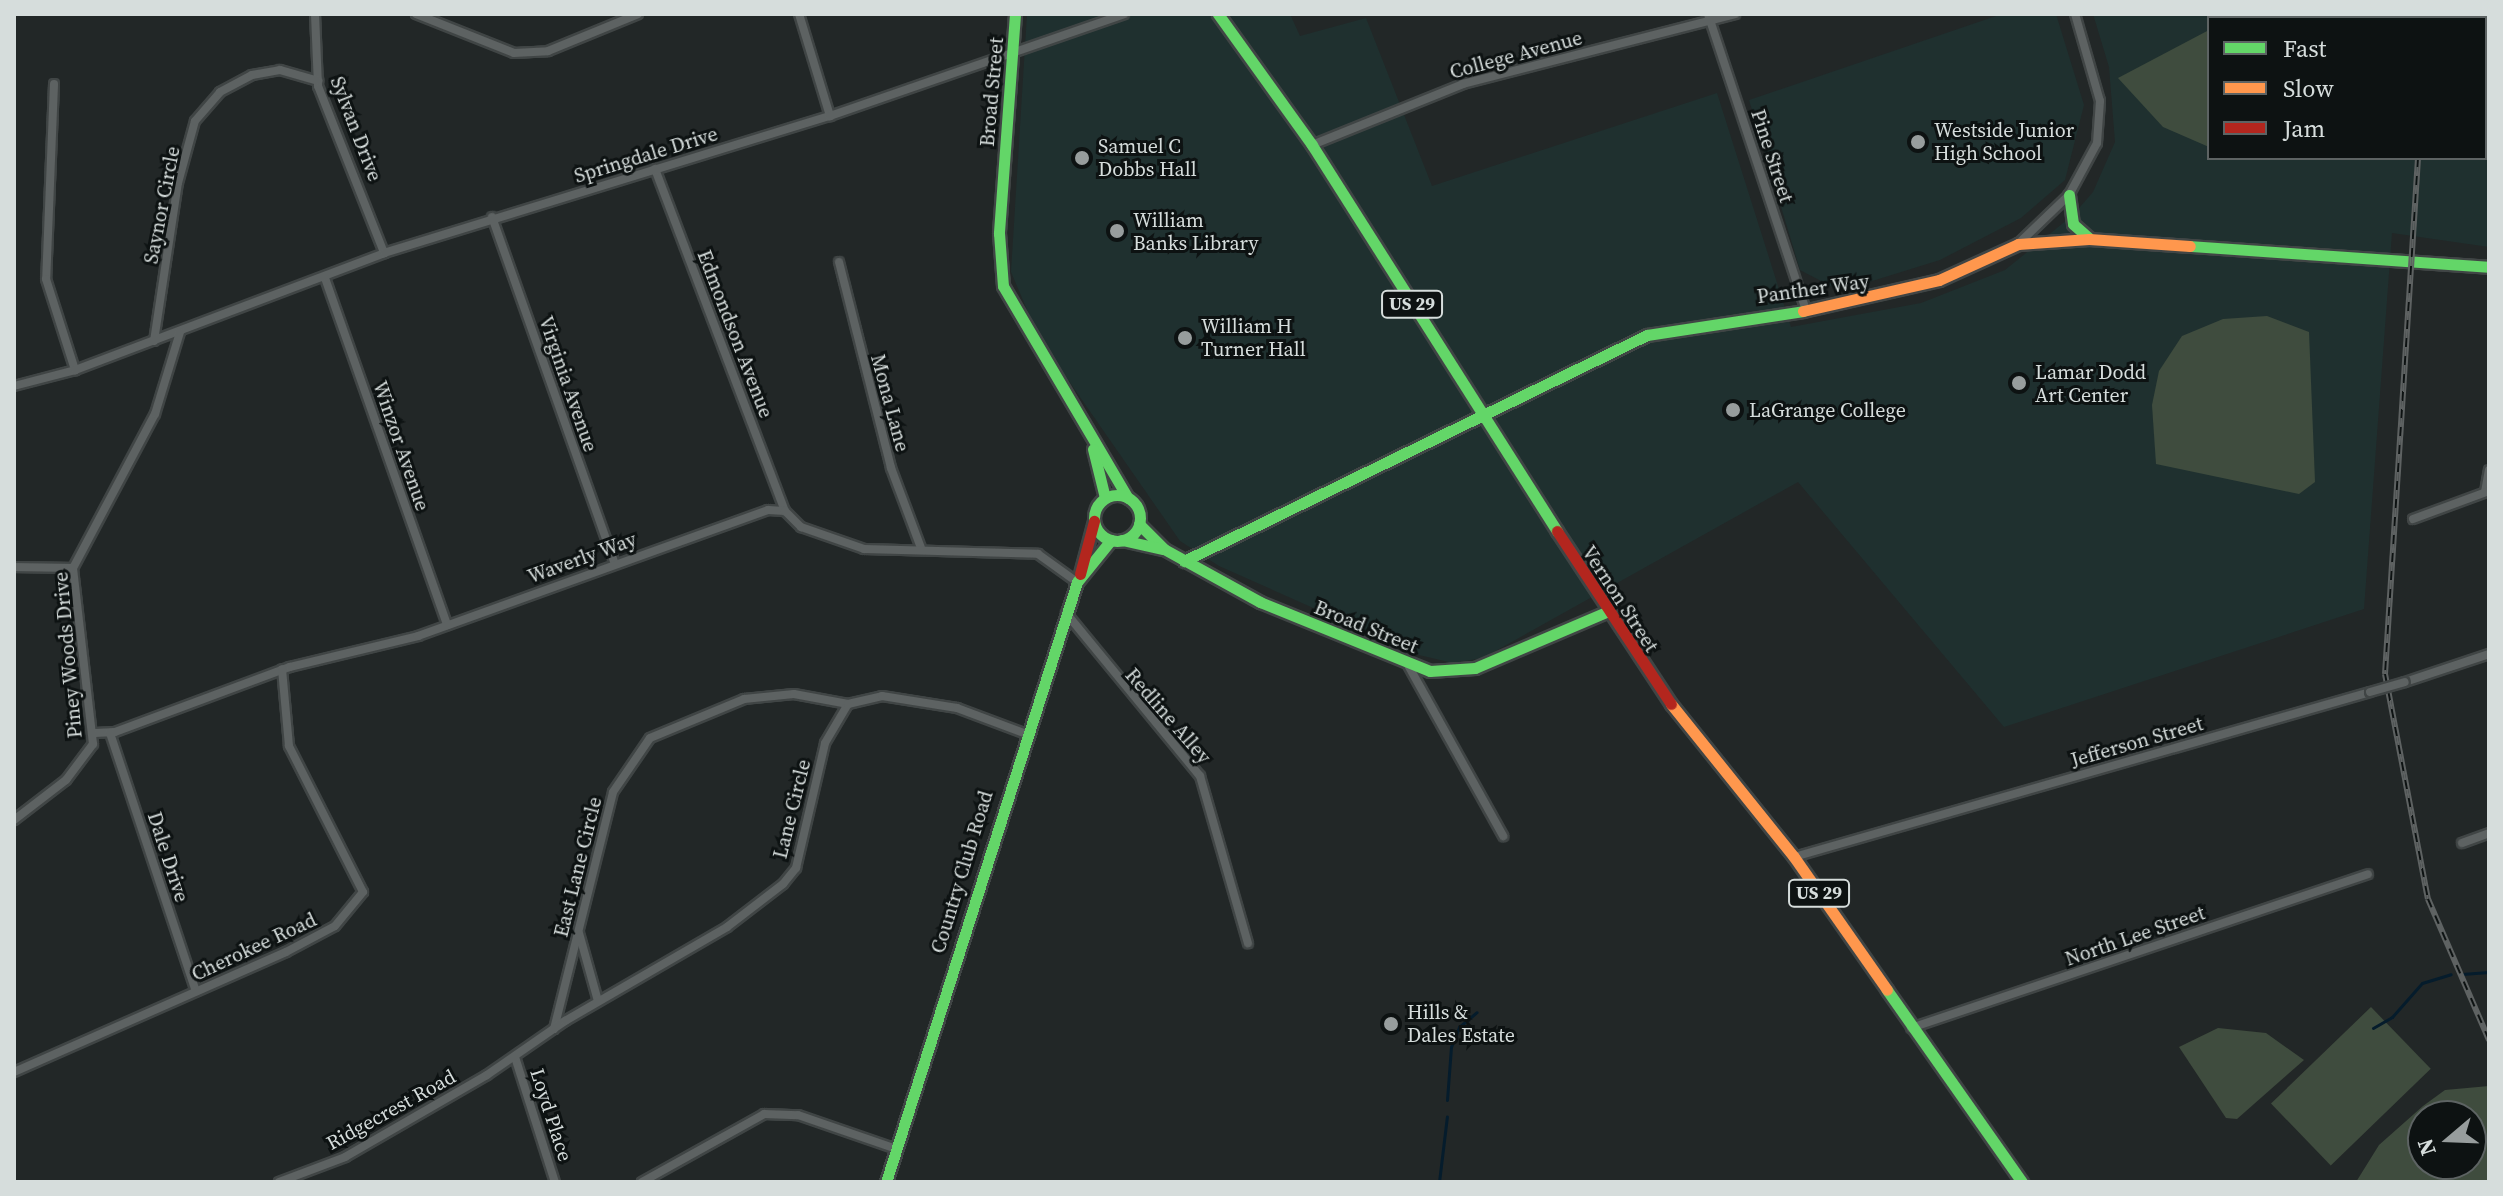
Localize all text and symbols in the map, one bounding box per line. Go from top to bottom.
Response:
legend [2207,16,2487,160]
street label: College Avenue [1447,26,1585,84]
text: Fast [2283,32,2326,65]
street label: Broad Street [975,36,1009,148]
text: Slow [2283,72,2334,105]
street label: Sylvan Drive [325,73,387,185]
street label: Pine Street [1746,106,1798,206]
text: Jam [2283,112,2325,145]
place label: Westside Junior High School [1934,118,2074,165]
street label: Springdale Drive [571,122,721,188]
marker: Westside Junior High School [1909,133,1927,151]
place label: Samuel C Dobbs Hall [1098,134,1197,181]
street label: Saynor Circle [139,144,185,266]
marker: Samuel C Dobbs Hall [1073,149,1091,167]
place label: William Banks Library [1133,208,1258,255]
marker: William Banks Library [1108,222,1126,240]
street label: Edmondson Avenue [692,247,778,421]
street label: Panther Way [1755,269,1871,309]
road number: US 29 [1380,290,1444,318]
street label: Virginia Avenue [534,313,602,455]
place label: William H Turner Hall [1201,314,1306,361]
marker: William H Turner Hall [1176,329,1194,347]
street label: Mona Lane [865,352,915,454]
place label: Lamar Dodd Art Center [2035,360,2146,407]
marker: Lamar Dodd Art Center [2010,374,2028,392]
street label: Winzor Avenue [368,378,434,514]
place label: LaGrange College [1749,398,1906,422]
marker: LaGrange College [1724,401,1742,419]
street label: Waverly Way [524,527,640,589]
street label: Vernon Street [1577,541,1663,657]
street label: Piney Woods Drive [49,570,87,740]
street label: Broad Street [1311,595,1421,659]
street label: Redline Alley [1120,663,1216,769]
street label: Jefferson Street [2068,712,2206,772]
street label: Lane Circle [768,757,816,861]
street label: Country Club Road [926,788,998,956]
street label: East Lane Circle [549,794,607,940]
street label: Dale Drive [142,809,194,905]
road number: US 29 [1787,879,1851,907]
street label: North Lee Street [2062,901,2208,971]
street label: Cherokee Road [188,908,320,986]
place label: Hills & Dales Estate [1407,1000,1515,1047]
marker: Hills & Dales Estate [1382,1015,1400,1033]
street label: Ridgecrest Road [322,1065,460,1155]
street label: Loyd Place [525,1066,577,1164]
north arrow [2407,1100,2487,1180]
text: N [2409,1135,2443,1160]

